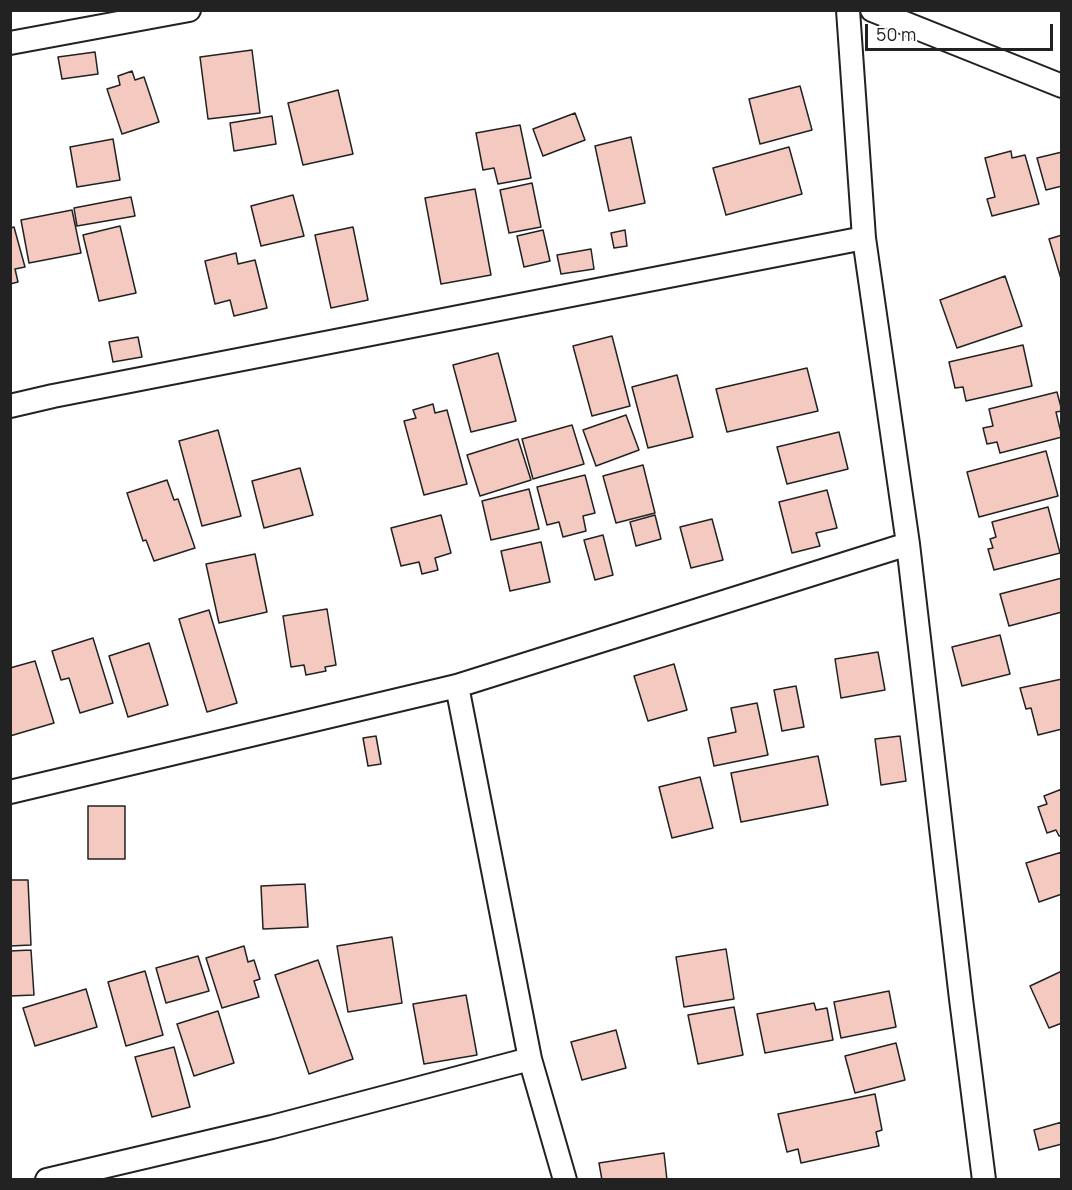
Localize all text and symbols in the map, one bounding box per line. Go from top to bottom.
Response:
scale bar [868,12,1056,50]
text: 50 m [876,22,916,46]

